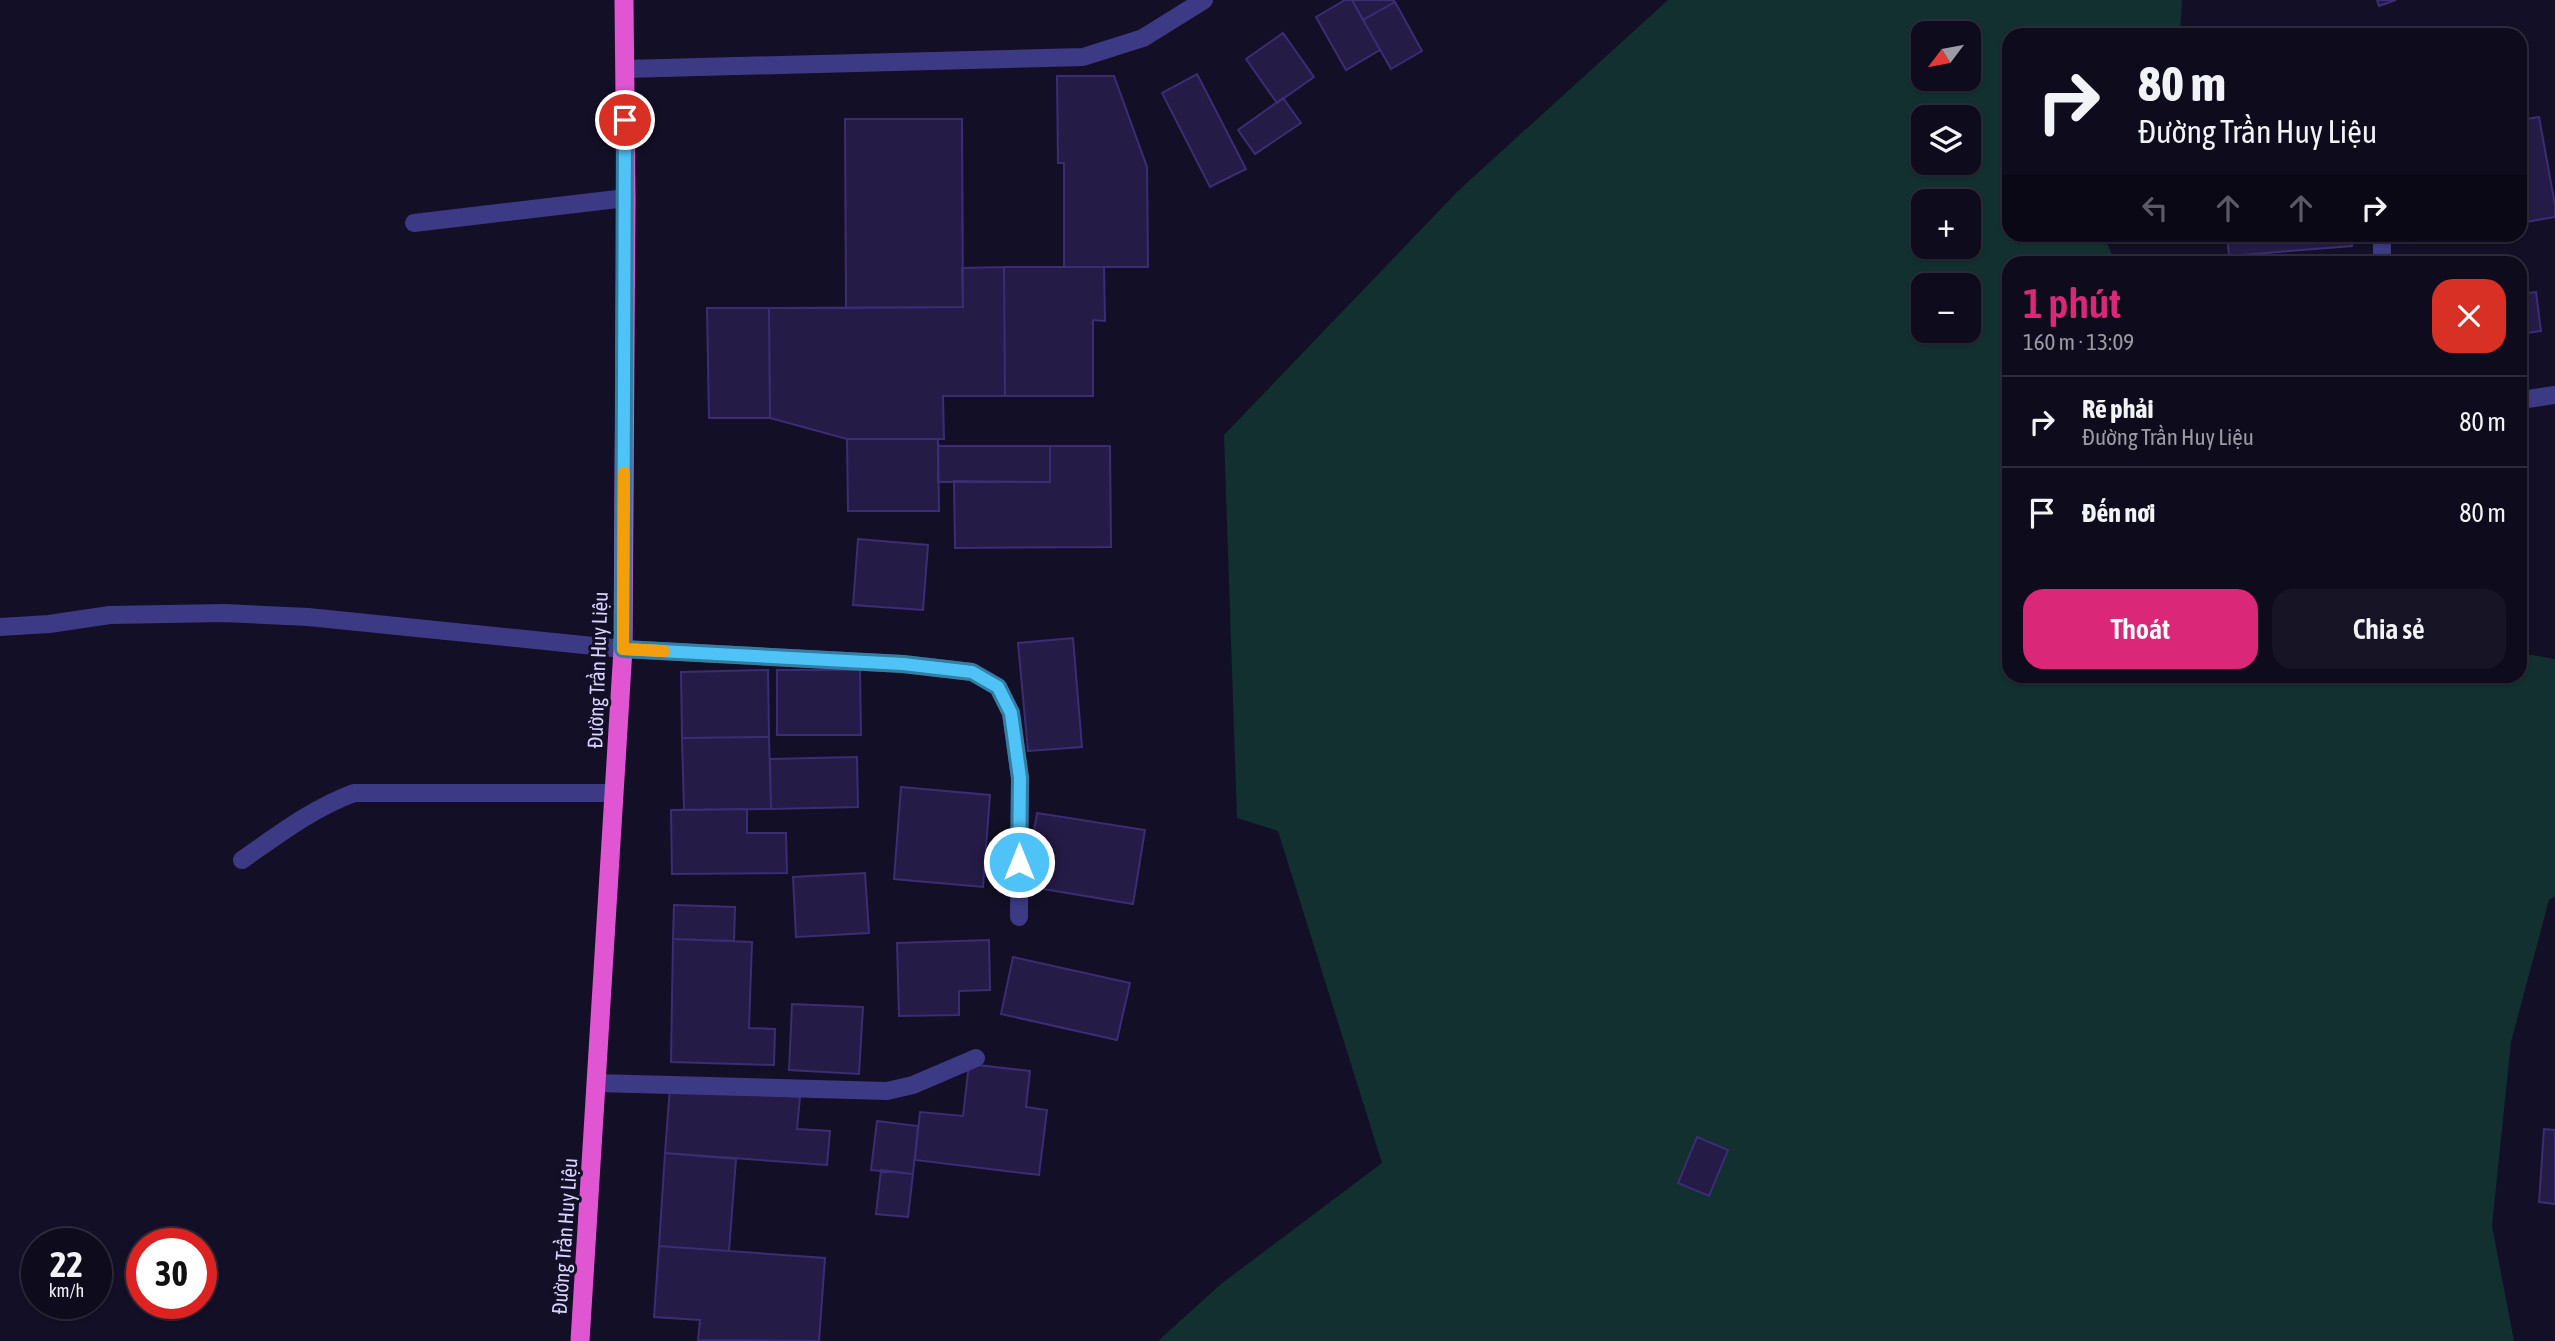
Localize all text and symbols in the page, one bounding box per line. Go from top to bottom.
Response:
north arrow [1911,21,1981,91]
map controls [1911,21,1981,343]
text: 80 m [2138,55,2226,111]
icon: right [2023,56,2114,147]
pin [595,90,655,150]
icon: arrive [606,101,644,139]
button: layers [1911,105,1981,175]
text: Đường Trần Huy Liệu [2138,113,2377,150]
button: + [1911,189,1981,259]
icon: left [2136,189,2174,227]
icon: ahead [2209,189,2247,227]
icon: ahead [2282,189,2320,227]
icon: right [2355,189,2393,227]
button: − [1911,273,1981,343]
text: 1 phút [2023,279,2121,327]
button: close [2432,279,2506,353]
text: 160 m · 13:09 [2023,329,2134,355]
text: Rẽ phải [2082,394,2153,424]
icon: right [2023,403,2061,441]
text: 80 m [2459,407,2506,437]
text: Đường Trần Huy Liệu [2082,424,2254,450]
icon: arrive [2023,494,2061,532]
text: Đến nơi [2082,498,2155,528]
text: 80 m [2459,498,2506,528]
button: Thoát [2023,589,2258,669]
button: Chia sẻ [2272,589,2506,669]
street label: Đường Trần Huy Liệu [582,591,612,749]
position arrow [982,825,1056,899]
street label: Đường Trần Huy Liệu [547,1157,581,1315]
speed limit sign: 30 [126,1228,217,1319]
text: 22 [50,1244,83,1284]
text: km/h [49,1280,84,1301]

